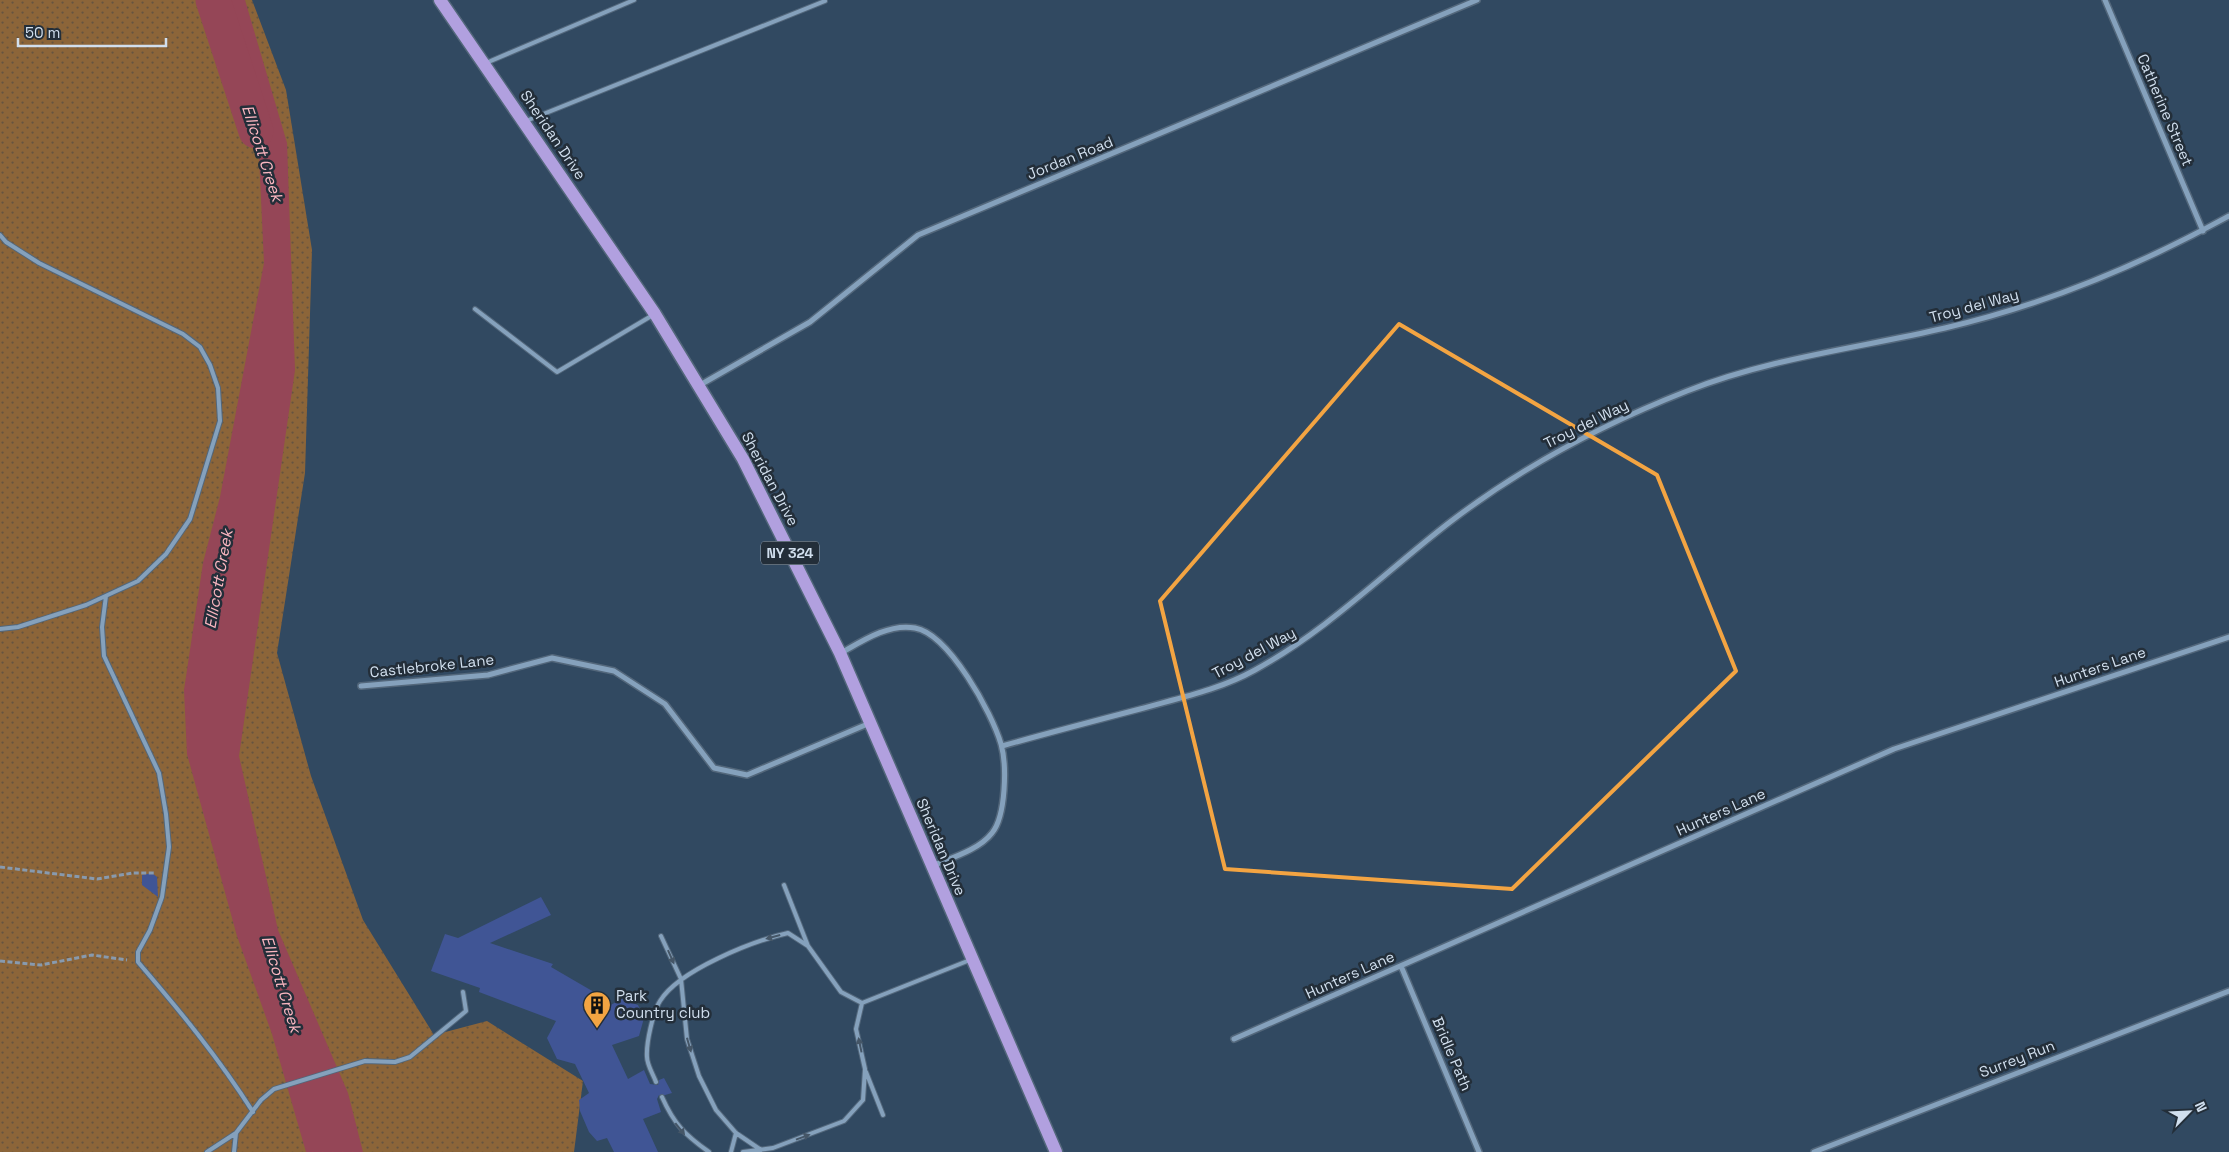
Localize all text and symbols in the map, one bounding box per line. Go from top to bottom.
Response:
scale bar [18,15,165,47]
text: 50 m [25,23,60,42]
street label: Catherine Street [2133,51,2198,169]
street label: Sheridan Drive [516,86,590,183]
water label: Ellicott Creek [237,102,289,206]
street label: Jordan Road [1024,132,1116,183]
street label: Troy del Way [1927,284,2021,327]
street label: Troy del Way [1540,395,1631,452]
street label: Sheridan Drive [738,428,803,529]
water label: Ellicott Creek [199,525,238,630]
road number: NY 324 [761,542,819,564]
street label: Troy del Way [1209,623,1299,683]
street label: Hunters Lane [2052,642,2148,691]
street label: Castlebroke Lane [369,650,495,681]
street label: Hunters Lane [1673,783,1768,840]
street label: Sheridan Drive [912,795,971,898]
water label: Ellicott Creek [257,933,307,1038]
one-way arrow [765,933,780,941]
street label: Hunters Lane [1302,946,1397,1003]
one-way arrow [668,950,676,964]
place label: Park Country club [616,986,710,1022]
building icon: Park Country club [582,990,612,1029]
street label: Bridle Path [1428,1014,1477,1094]
street label: Surrey Run [1976,1035,2057,1082]
one-way arrow [686,1038,694,1053]
one-way arrow [856,1038,864,1053]
north arrow [2164,1087,2214,1137]
text: N [2191,1099,2211,1115]
one-way arrow [675,1122,686,1135]
one-way arrow [796,1132,810,1140]

